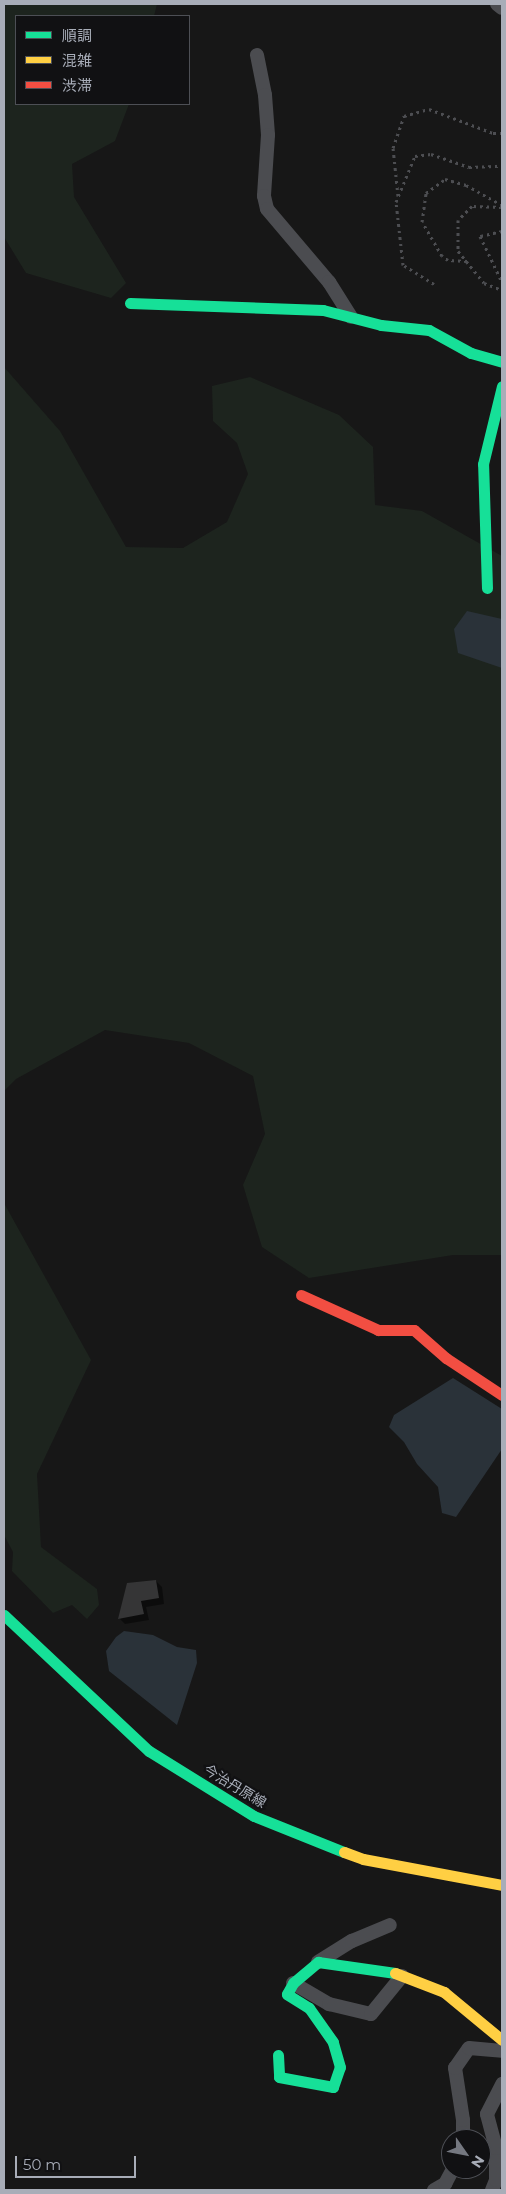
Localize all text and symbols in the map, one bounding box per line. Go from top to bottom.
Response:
legend [15,15,190,105]
text: 順調 [62,26,92,45]
text: 混雑 [62,51,92,70]
text: 渋滞 [62,76,92,95]
street label: 今治丹原線 [201,1761,269,1811]
north arrow [441,2129,491,2179]
scale bar [18,2146,139,2178]
text: N [467,2152,488,2171]
text: 50 m [23,2155,61,2174]

